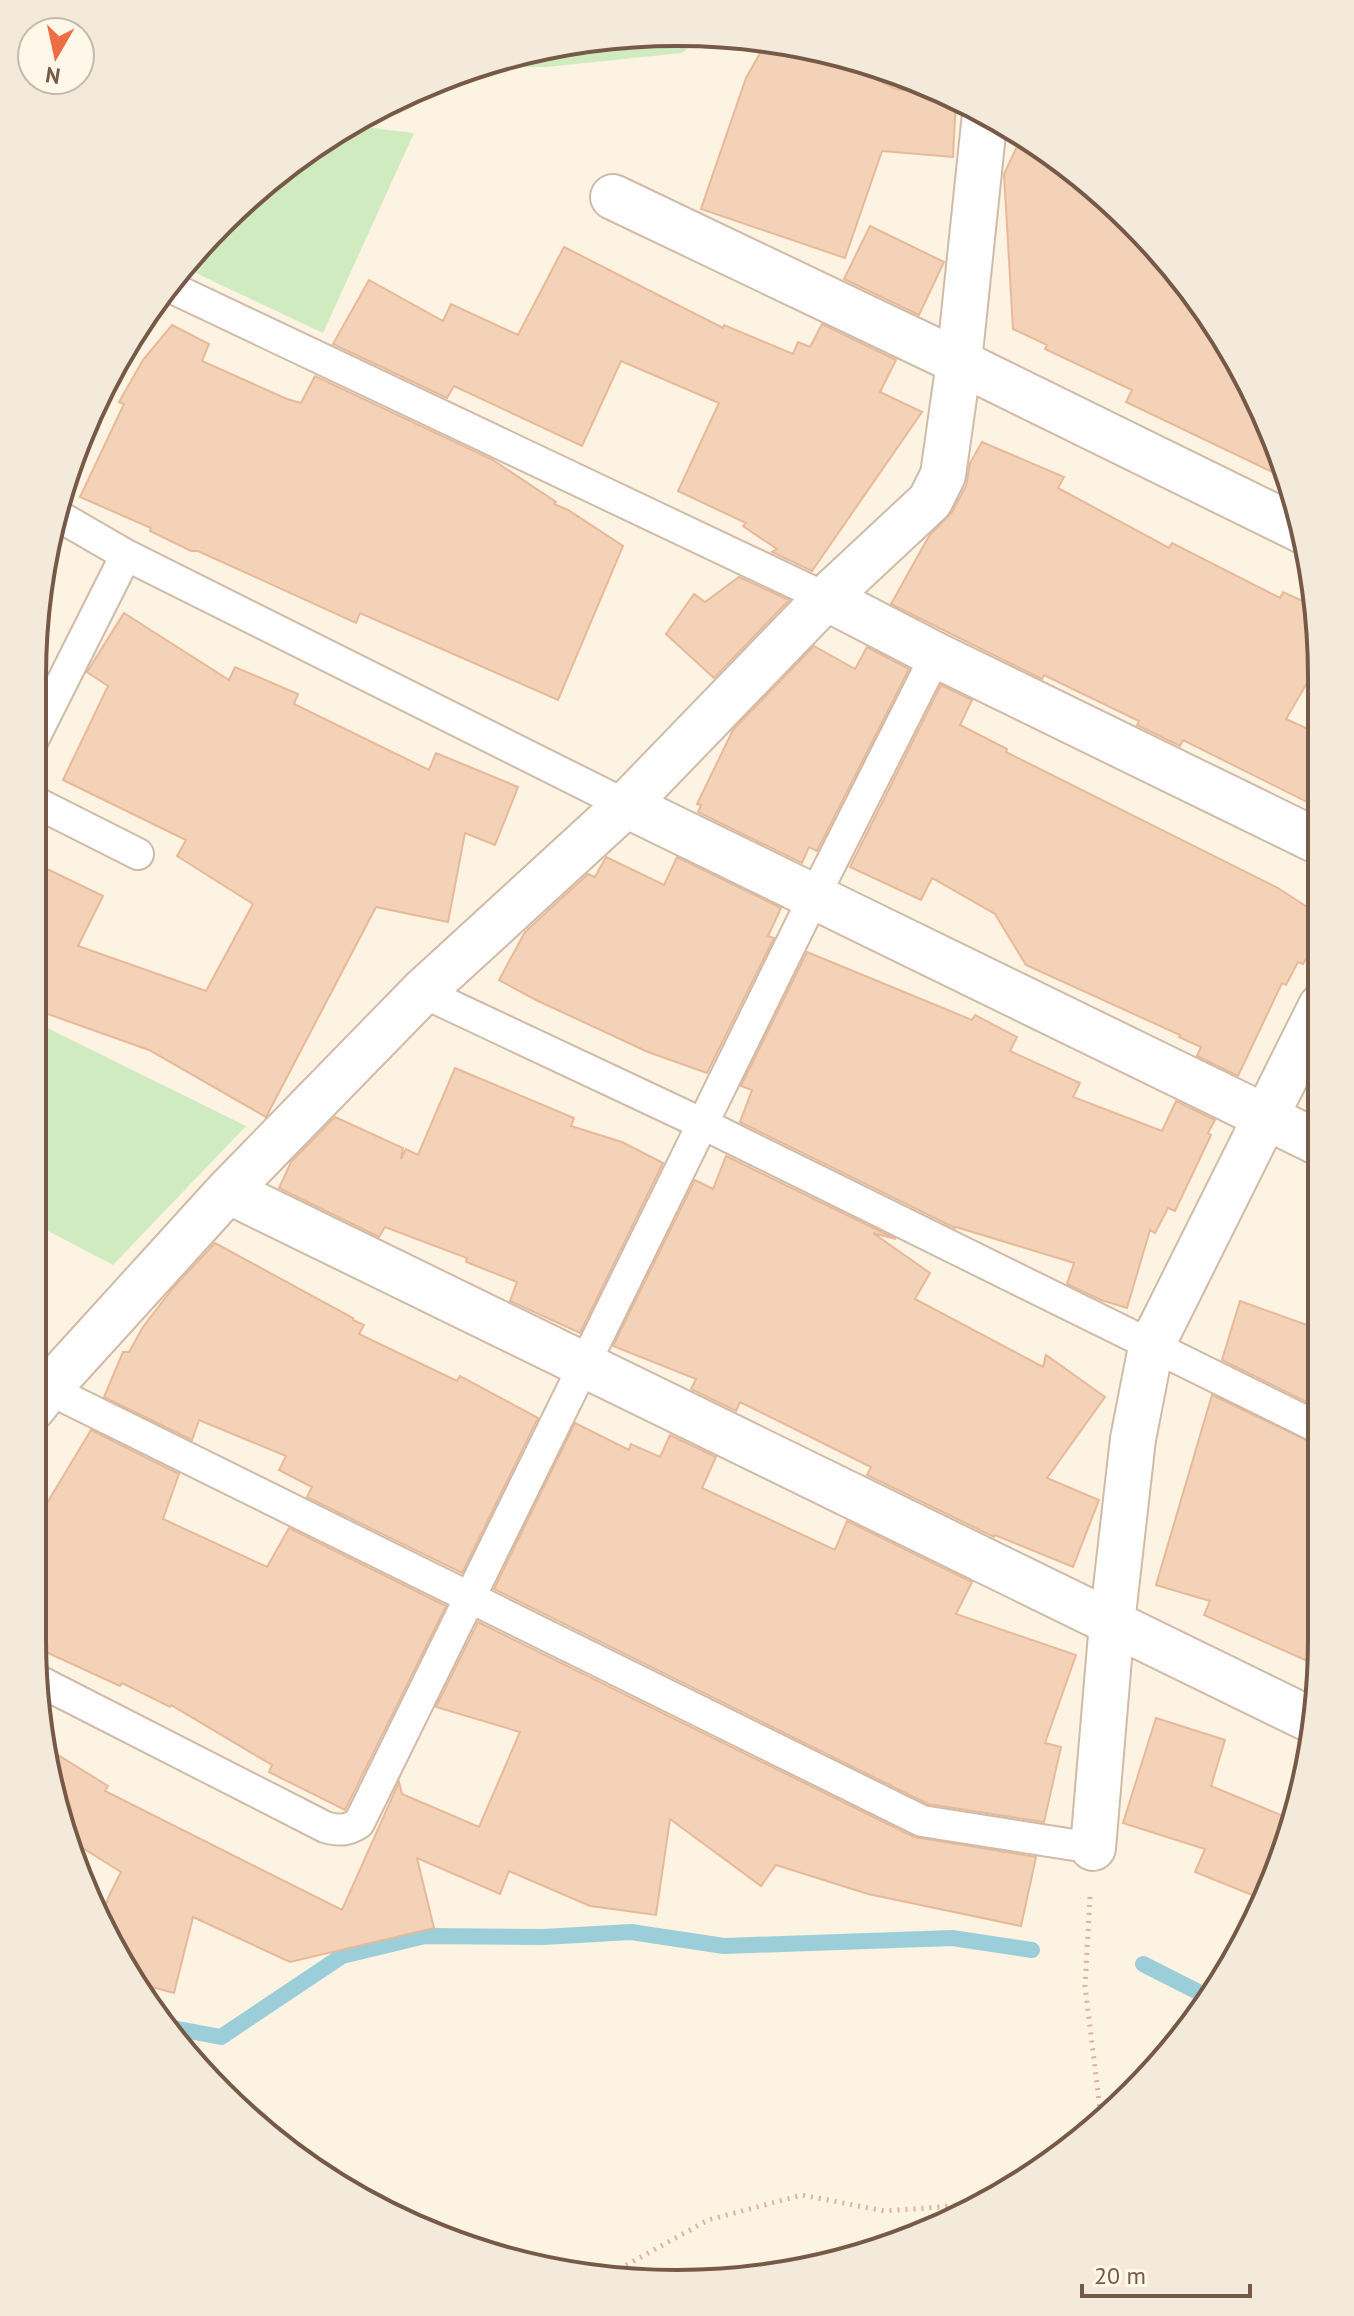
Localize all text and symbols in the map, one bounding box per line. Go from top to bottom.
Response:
north arrow [16,16,96,96]
text: N [44,61,62,91]
scale bar [1082,2248,1250,2298]
text: 20 m [1094,2260,1146,2291]

